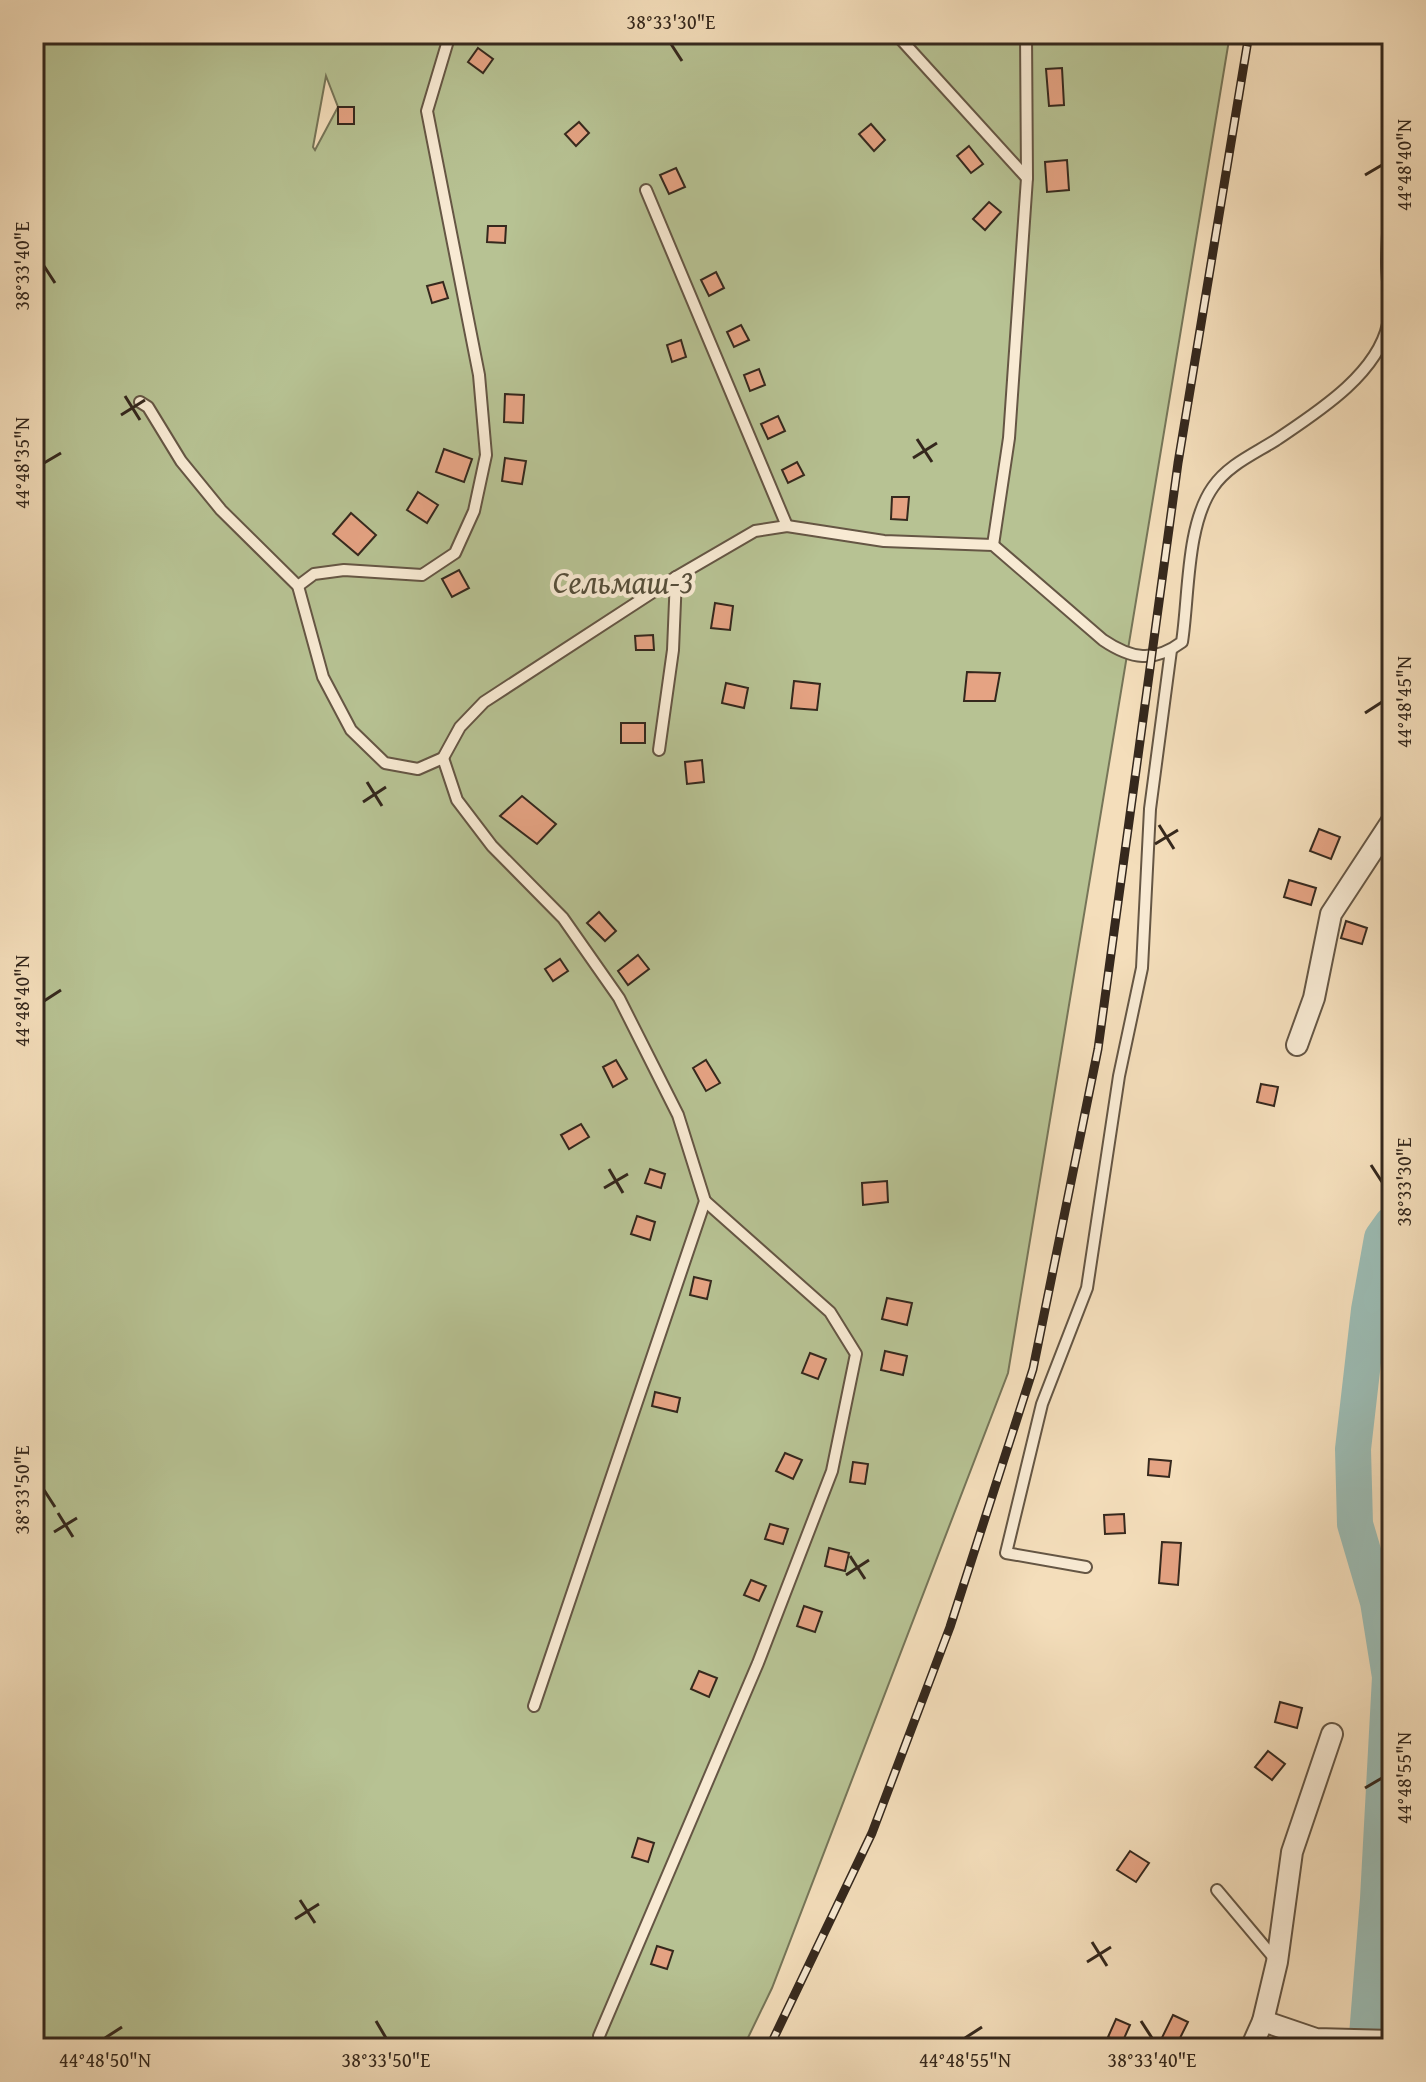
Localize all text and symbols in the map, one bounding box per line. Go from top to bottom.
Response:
text: 38°33'30"E [627,7,715,36]
text: 44°48'40"N [1389,119,1418,211]
text: 38°33'40"E [7,222,36,310]
text: 44°48'35"N [7,417,36,509]
park label: Сельмаш-3 [553,558,693,605]
text: 44°48'45"N [1389,656,1418,748]
text: 44°48'40"N [7,955,36,1047]
text: 38°33'30"E [1389,1138,1418,1226]
text: 38°33'50"E [7,1446,36,1534]
text: 44°48'55"N [1389,1732,1418,1824]
text: 44°48'50"N [59,2045,151,2074]
text: 38°33'50"E [342,2045,430,2074]
text: 44°48'55"N [919,2045,1011,2074]
text: 38°33'40"E [1108,2045,1196,2074]

